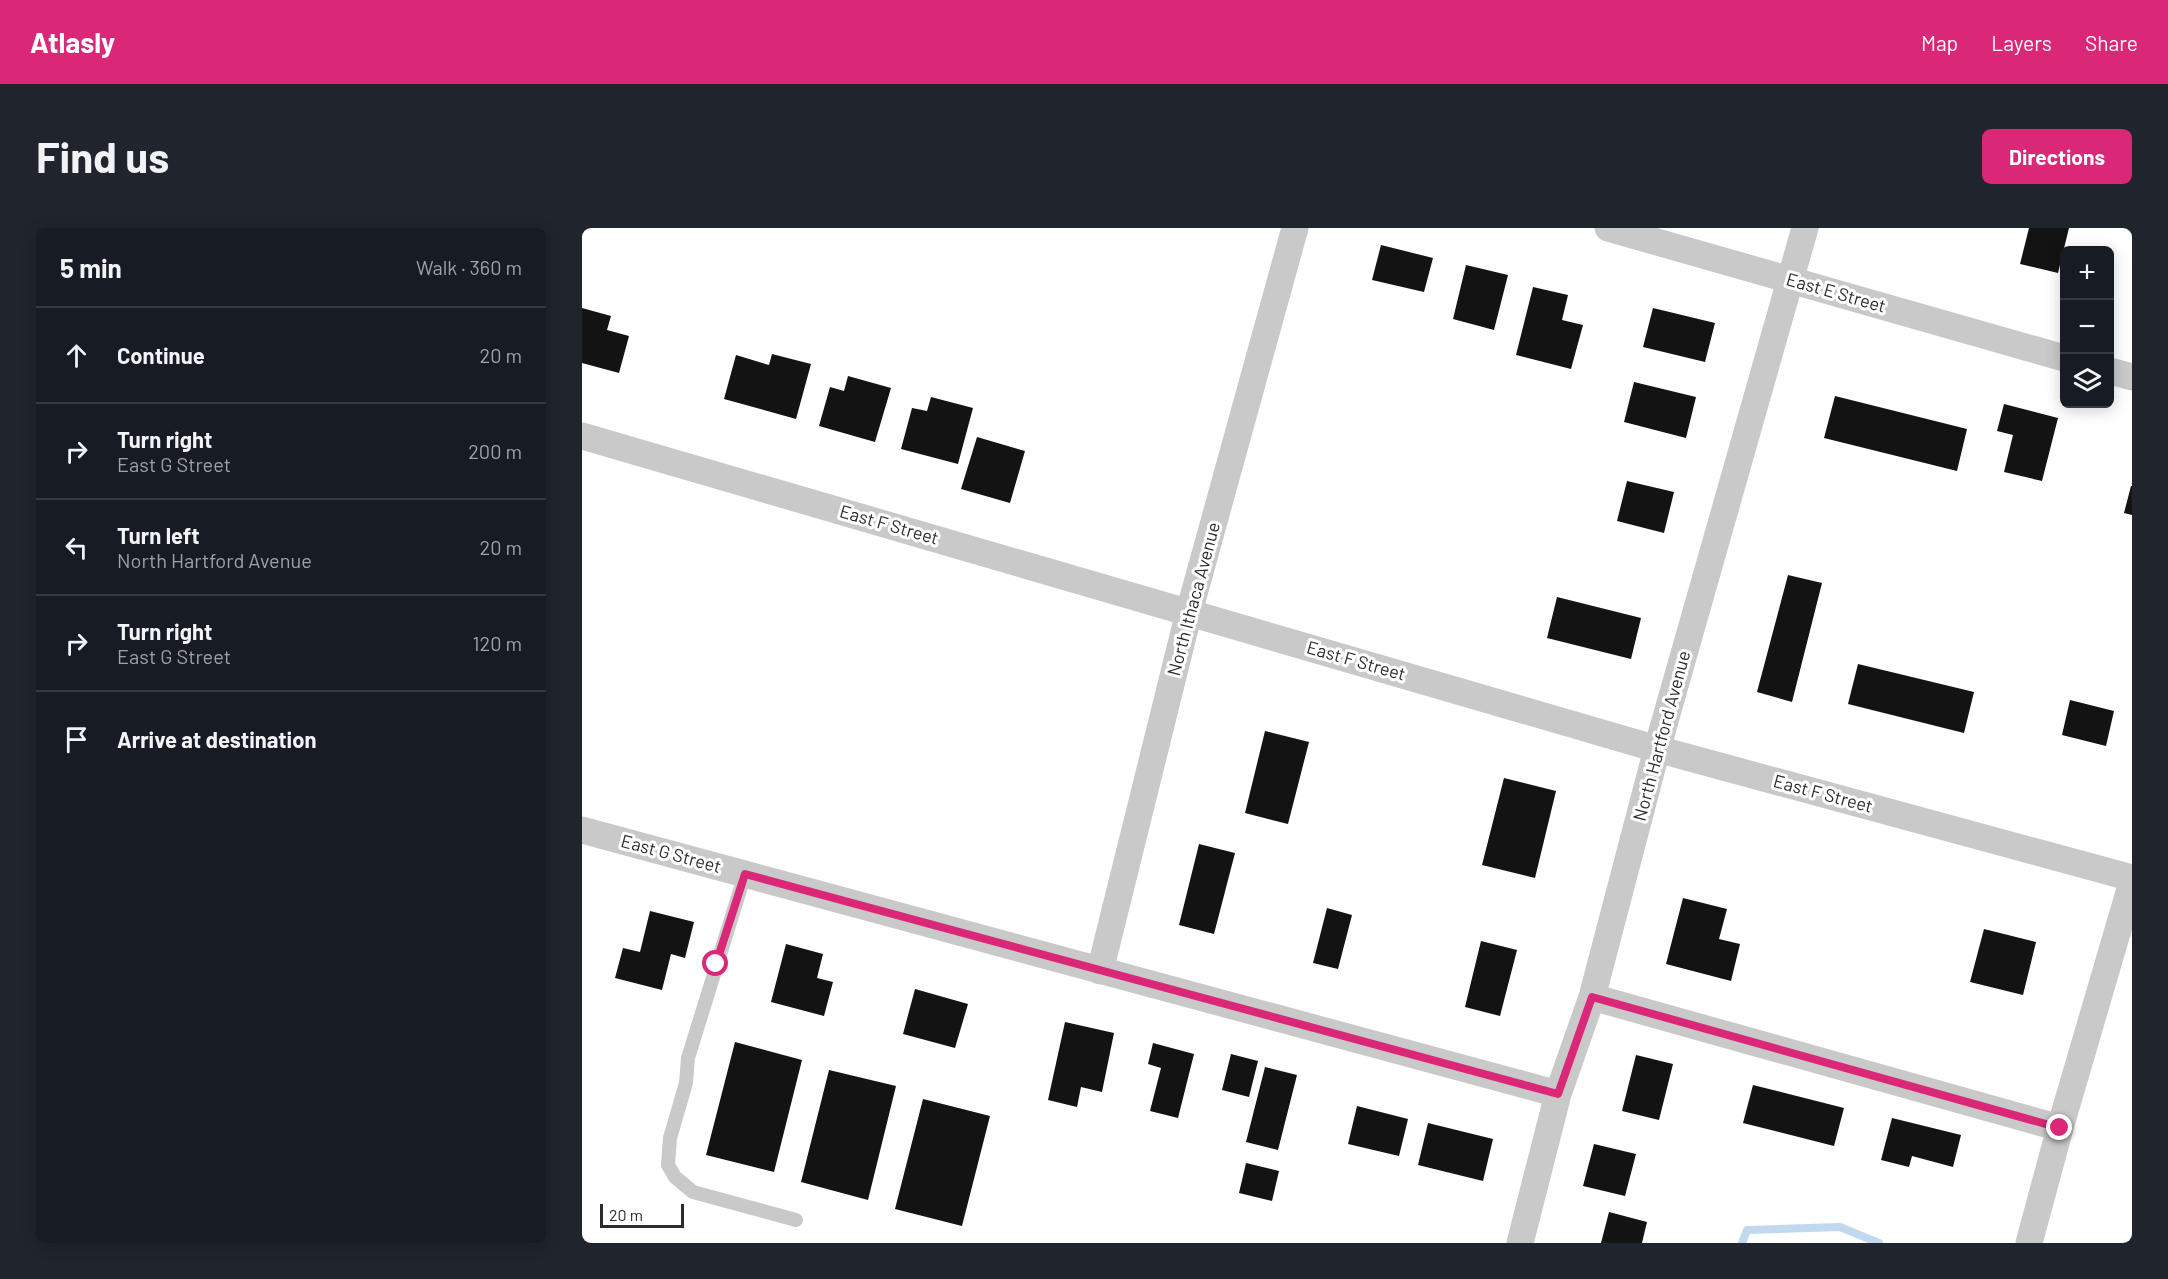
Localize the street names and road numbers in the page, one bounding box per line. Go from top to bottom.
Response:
street label: East E Street [1784,267,1889,317]
street label: East F Street [837,499,941,549]
street label: North Ithaca Avenue [1162,520,1224,678]
street label: East F Street [1304,635,1408,685]
street label: North Hartford Avenue [1628,648,1694,823]
street label: East F Street [1771,769,1875,817]
street label: East G Street [619,829,724,877]

